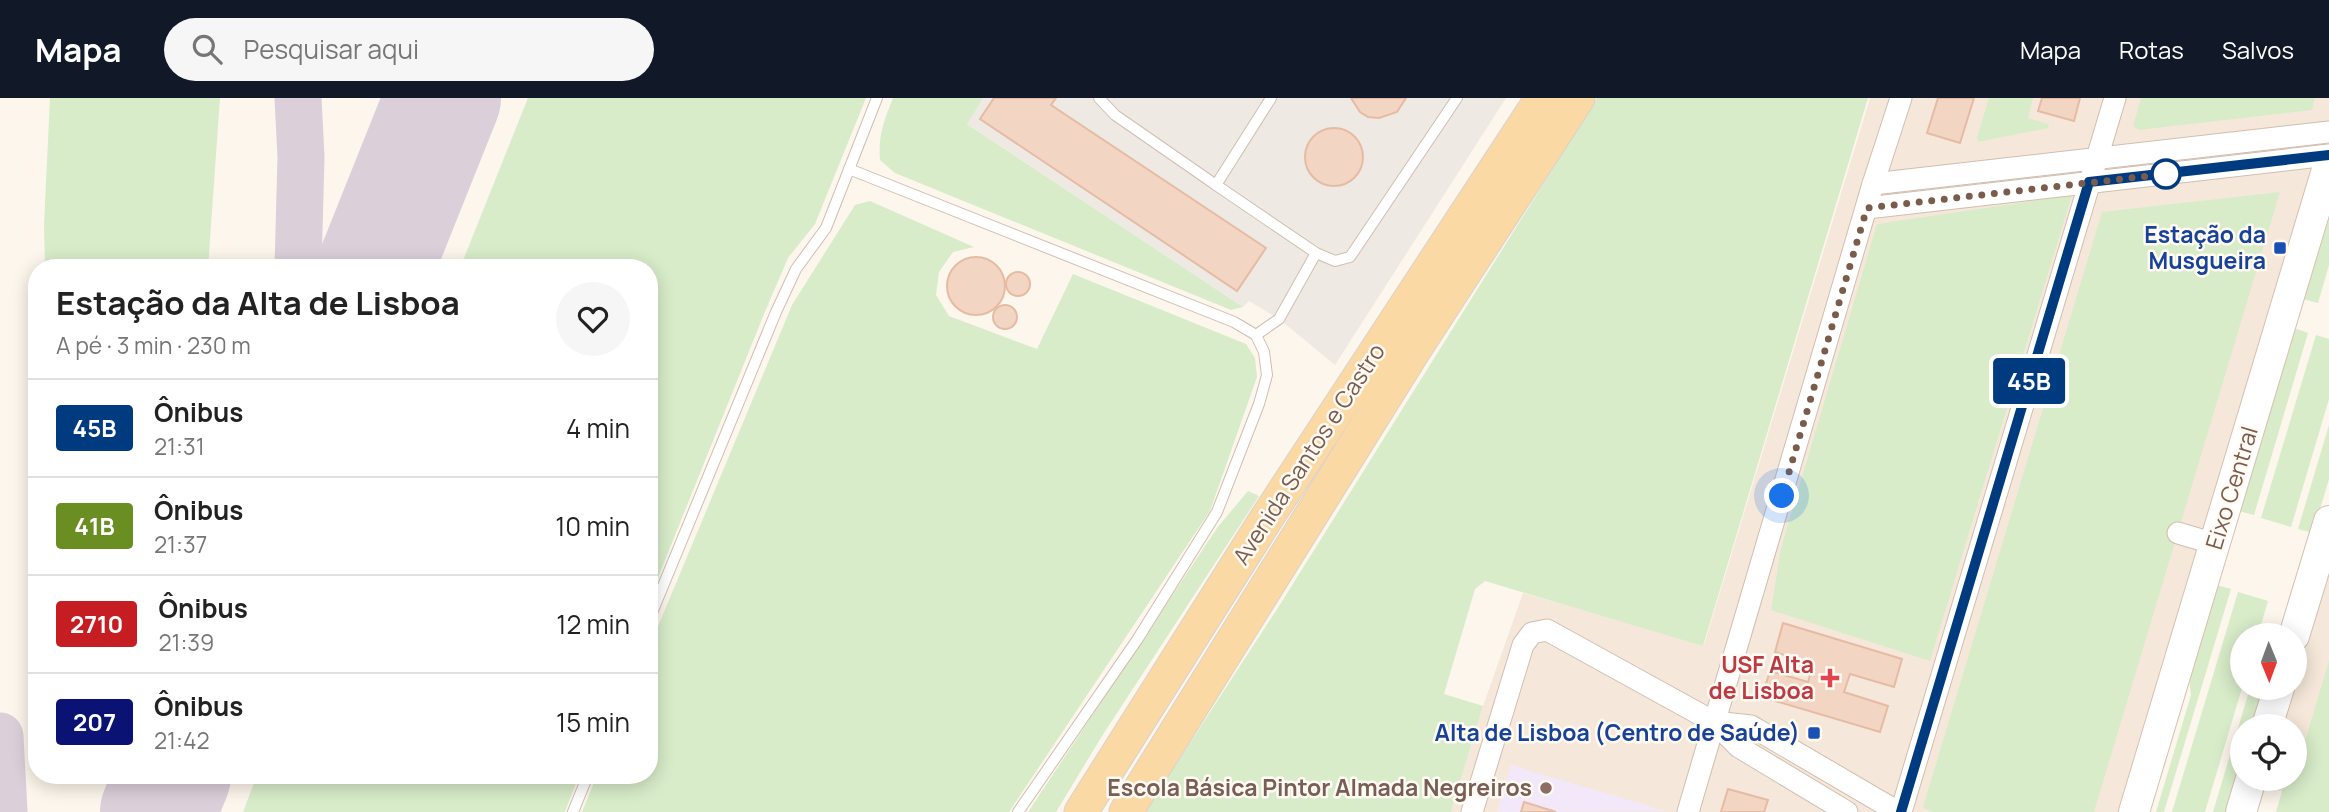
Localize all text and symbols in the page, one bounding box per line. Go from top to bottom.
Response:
search box [164,18,654,81]
text: Mapa [35,27,122,72]
icon: search [188,30,226,68]
text: Pesquisar aqui [244,31,419,67]
text: Mapa [2020,33,2081,66]
text: Rotas [2119,33,2184,66]
text: Salvos [2222,33,2294,66]
unlabelled marker [2151,159,2181,189]
place label: Estação da Musgueira [2144,218,2266,276]
marker: Estação da Musgueira [2272,240,2288,256]
text: Estação da Alta de Lisboa [56,280,460,325]
button: heart [556,282,630,356]
text: A pé · 3 min · 230 m [56,329,251,361]
street label: Avenida Santos e Castro [1225,337,1392,570]
line badge: 45B [1989,358,2069,404]
text: 45B [2007,364,2051,397]
text: Ônibus [154,394,243,430]
text: 4 min [566,410,630,446]
text: 45B [73,411,116,444]
street label: Eixo Central [2197,422,2265,553]
text: 21:31 [154,430,205,462]
your location [1764,478,1799,513]
text: Ônibus [154,492,243,528]
text: 10 min [555,508,630,544]
text: 41B [74,509,115,542]
text: 21:37 [154,528,207,560]
text: Ônibus [158,590,248,626]
text: 12 min [556,606,630,642]
text: 2710 [70,607,123,640]
north arrow [2230,623,2306,700]
map controls [2230,623,2307,791]
text: 21:39 [158,626,214,658]
place label: USF Alta de Lisboa [1709,648,1814,706]
marker: USF Alta de Lisboa [1820,668,1840,688]
text: Ônibus [154,688,243,724]
text: 15 min [556,704,630,740]
text: 207 [73,705,116,738]
button: locate [2230,714,2307,791]
place label: Alta de Lisboa (Centro de Saúde) [1435,716,1800,748]
text: 21:42 [154,724,210,756]
marker: Alta de Lisboa (Centro de Saúde) [1806,725,1822,741]
place label: Escola Básica Pintor Almada Negreiros [1107,771,1532,803]
marker: Escola Básica Pintor Almada Negreiros [1538,780,1554,796]

